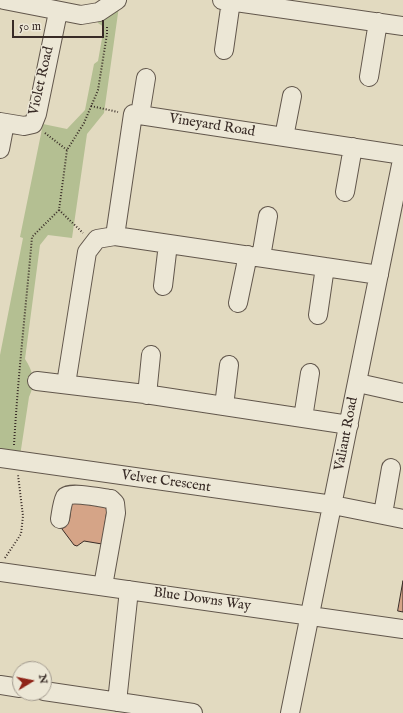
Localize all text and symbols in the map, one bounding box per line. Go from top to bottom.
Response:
scale bar [14,12,106,38]
text: 50 m [19,19,41,34]
street label: Violet Road [26,45,58,117]
street label: Vineyard Road [168,111,256,141]
street label: Valiant Road [332,396,362,472]
street label: Velvet Crescent [120,467,212,497]
street label: Blue Downs Way [152,585,252,615]
north arrow [12,661,52,701]
text: N [35,673,51,685]

